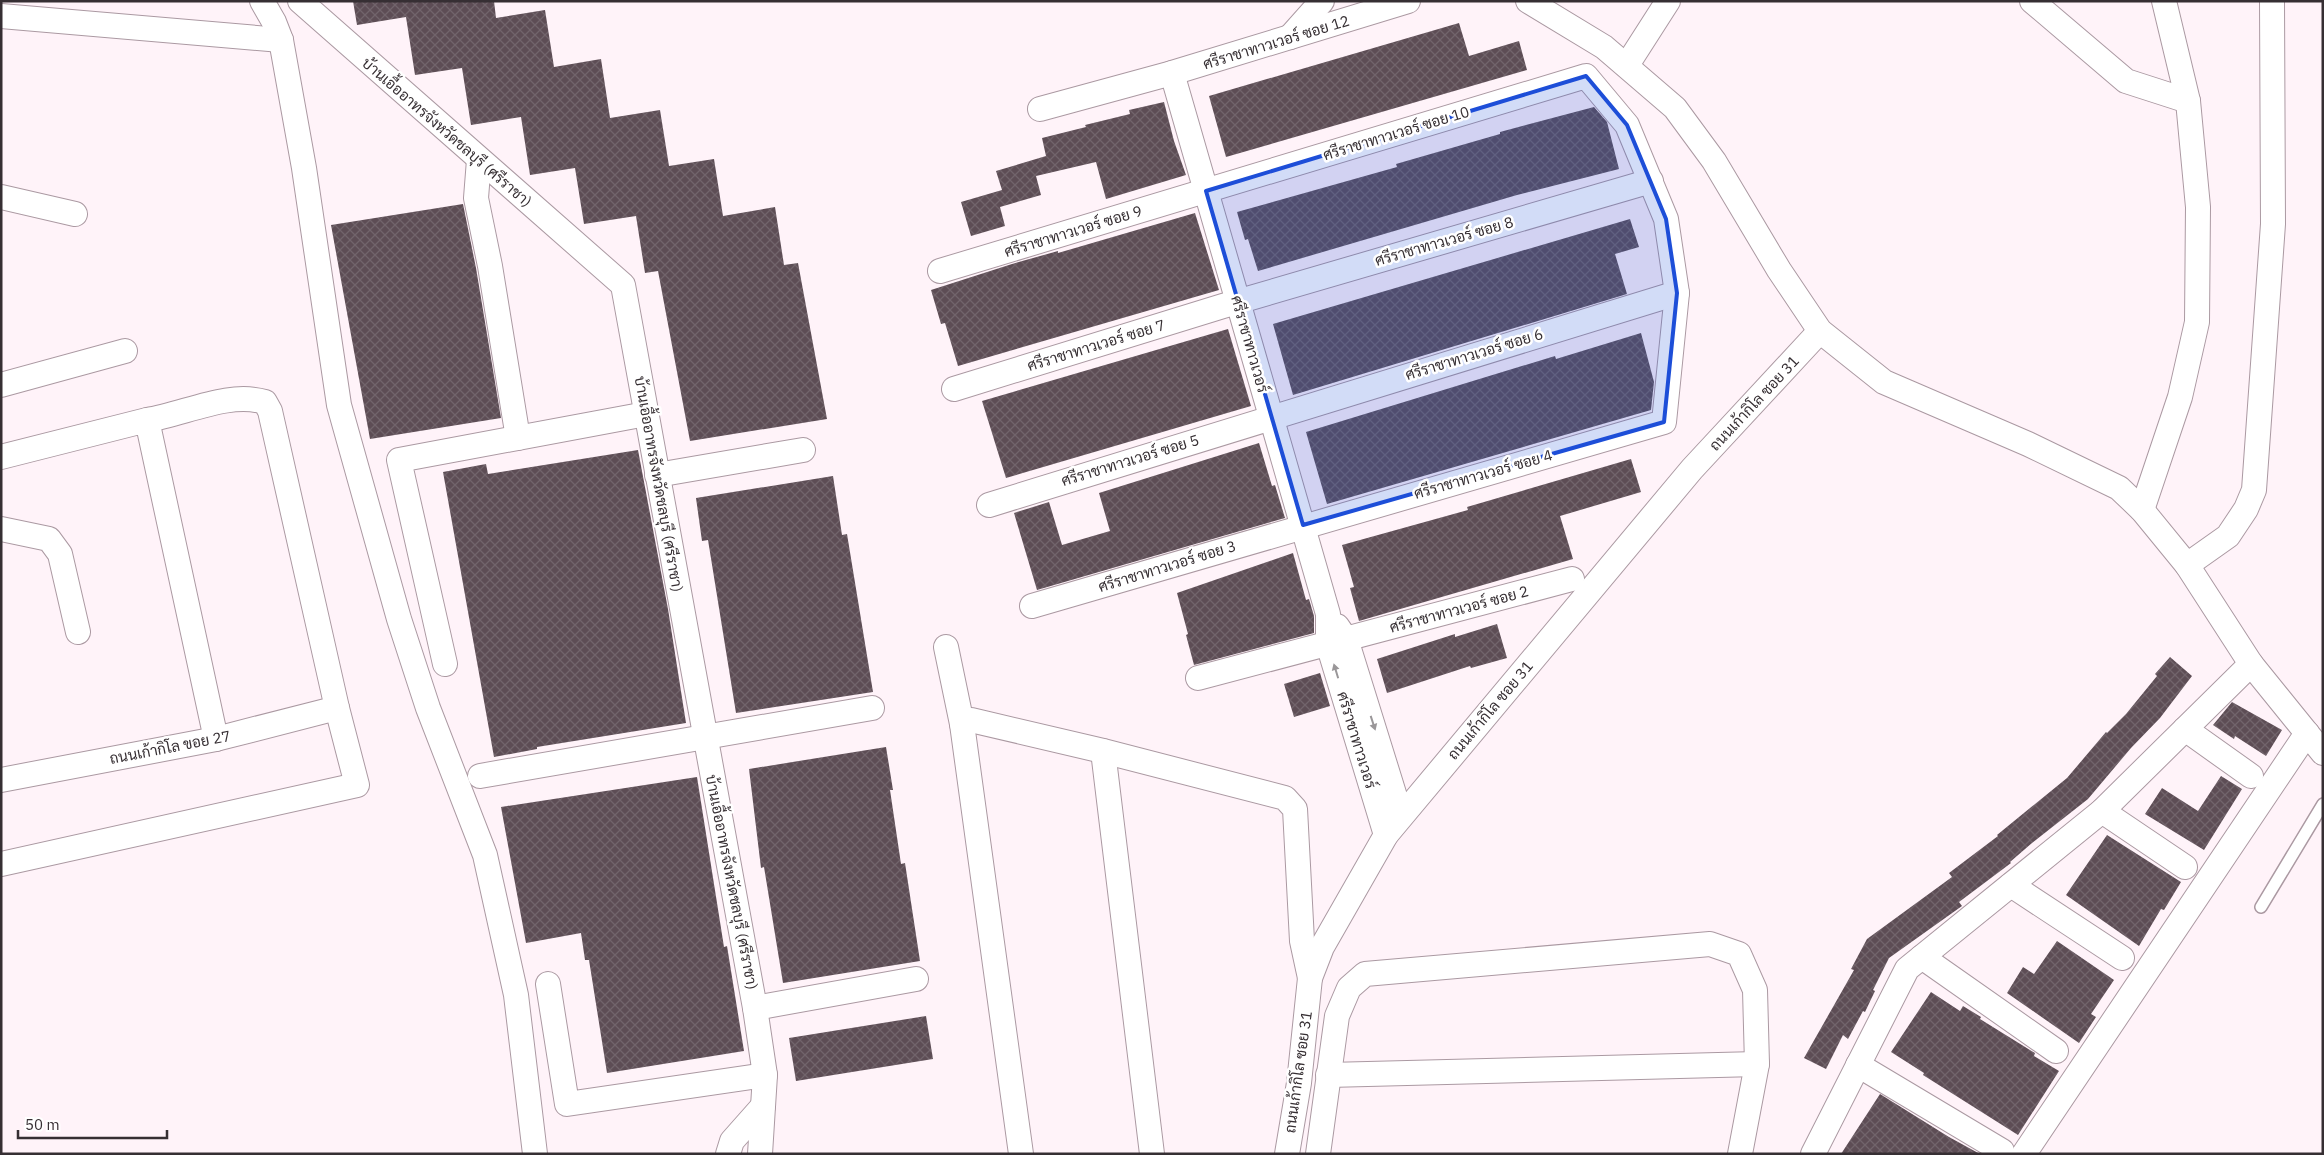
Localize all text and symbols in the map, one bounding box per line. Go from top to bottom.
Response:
street label: ศรีราชาทาวเวอร์ ซอย 12 [1200,11,1352,73]
street label: บ้านเอื้ออาทรจังหวัดชลบุรี (ศรีราชา) [357,49,539,212]
street label: ศรีราชาทาวเวอร์ ซอย 10 [1320,102,1472,164]
street label: ศรีราชาทาวเวอร์ ซอย 9 [1002,201,1144,261]
street label: ศรีราชาทาวเวอร์ ซอย 8 [1373,212,1515,270]
street label: ศรีราชาทาวเวอร์ [1227,293,1273,395]
street label: ศรีราชาทาวเวอร์ ซอย 7 [1025,315,1167,375]
street label: ศรีราชาทาวเวอร์ ซอย 6 [1403,324,1545,384]
street label: ถนนเก้ากิโล ซอย 31 [1705,351,1803,455]
street label: บ้านเอื้ออาทรจังหวัดชลบุรี (ศรีราชา) [629,374,692,594]
street label: ศรีราชาทาวเวอร์ ซอย 5 [1059,430,1201,490]
street label: ศรีราชาทาวเวอร์ ซอย 4 [1412,445,1554,503]
street label: ศรีราชาทาวเวอร์ ซอย 3 [1096,536,1238,596]
street label: ศรีราชาทาวเวอร์ ซอย 2 [1387,581,1531,637]
street label: ถนนเก้ากิโล ซอย 31 [1443,657,1537,763]
one-way arrow [1332,664,1340,679]
street label: ศรีราชาทาวเวอร์ [1333,689,1381,791]
one-way arrow [1369,716,1377,731]
street label: ถนนเก้ากิโล ขอย 27 [108,726,232,768]
street label: บ้านเอื้ออาทรจังหวัดชลบุรี (ศรีราชา) [700,772,767,992]
street label: ถนนเก้ากิโล ซอย 31 [1280,1010,1316,1134]
scale bar [18,1108,166,1140]
text: 50 m [25,1115,60,1134]

